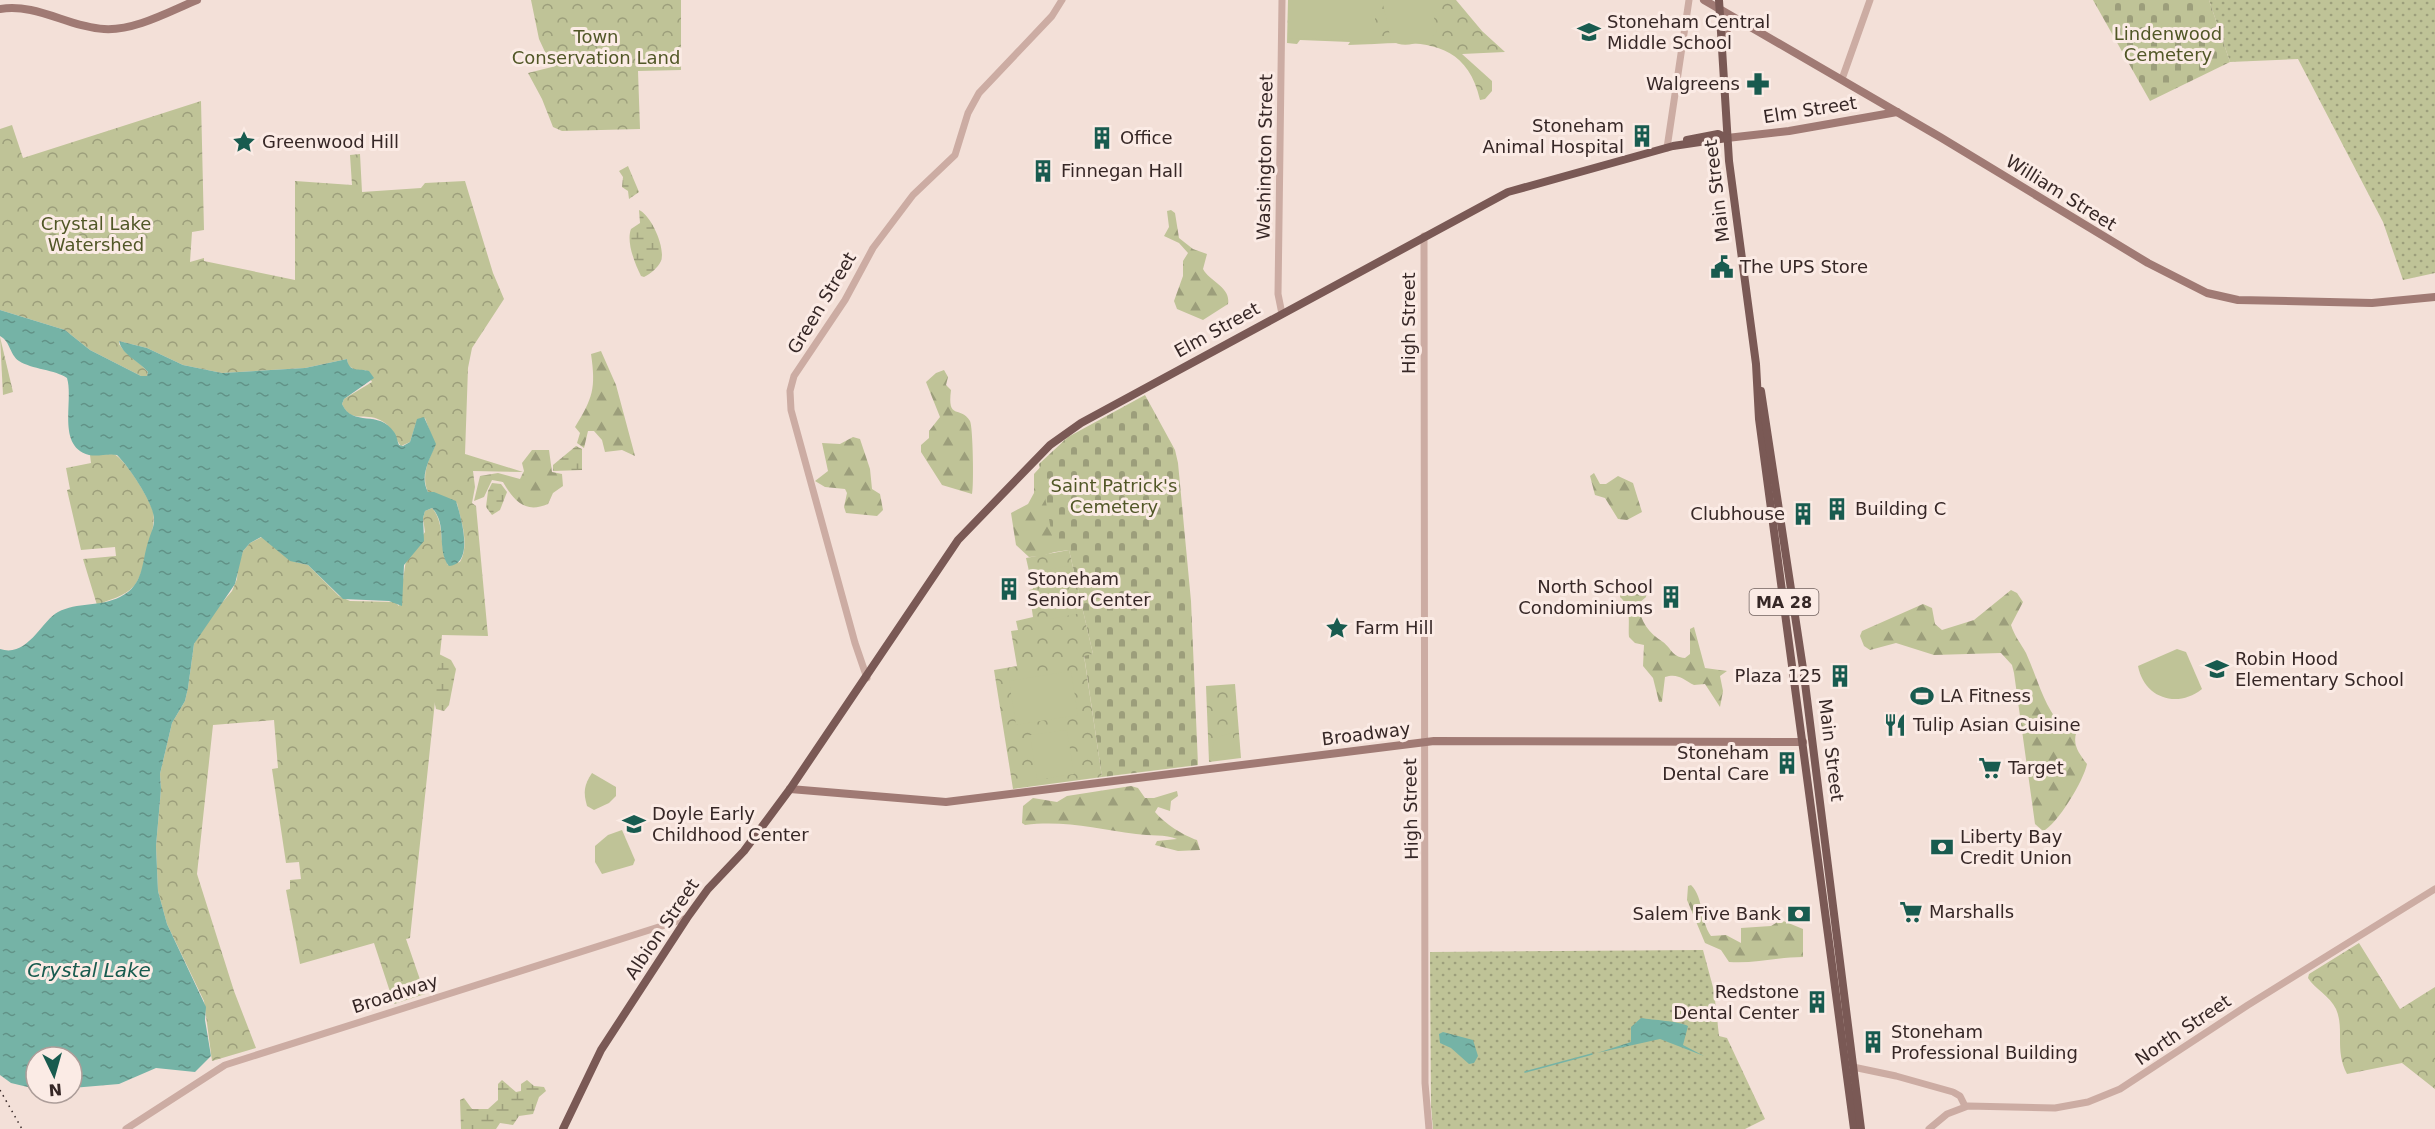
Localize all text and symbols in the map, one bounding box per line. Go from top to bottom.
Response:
place label: Stoneham Central Middle School [1607,11,1770,53]
school or university icon: Stoneham Central Middle School [1576,19,1602,45]
park label: Lindenwood Cemetery [2114,23,2222,65]
park label: Town Conservation Land [512,26,680,68]
pharmacy icon: Walgreens [1745,71,1771,97]
place label: Walgreens [1646,73,1740,94]
street label: Washington Street [1253,74,1276,240]
street label: Elm Street [1762,92,1858,127]
place label: Stoneham Animal Hospital [1483,115,1624,157]
building icon: Stoneham Animal Hospital [1629,123,1655,149]
building icon: Office [1089,125,1115,151]
place label: Office [1120,127,1173,148]
place icon: Greenwood Hill [231,129,257,155]
place label: Greenwood Hill [262,131,399,152]
street label: Main Street [1700,138,1733,244]
street label: William Street [2002,150,2120,235]
building icon: Finnegan Hall [1030,158,1056,184]
place label: Finnegan Hall [1061,160,1183,181]
park label: Crystal Lake Watershed [41,213,151,255]
street label: Green Street [783,248,860,357]
public building icon: The UPS Store [1709,254,1735,280]
place label: The UPS Store [1739,256,1868,277]
street label: High Street [1398,272,1419,374]
street label: Elm Street [1170,298,1263,362]
park label: Saint Patrick's Cemetery [1051,475,1177,517]
building icon: Building C [1824,496,1850,522]
place label: Building C [1855,498,1946,519]
building icon: Clubhouse [1790,501,1816,527]
place label: Clubhouse [1690,503,1785,524]
place label: Stoneham Senior Center [1027,568,1151,610]
building icon: Stoneham Senior Center [996,576,1022,602]
place label: North School Condominiums [1518,576,1653,618]
building icon: North School Condominiums [1658,584,1684,610]
road number: MA 28 [1750,589,1818,615]
place icon: Farm Hill [1324,615,1350,641]
place label: Farm Hill [1355,617,1434,638]
place label: Robin Hood Elementary School [2235,648,2404,690]
school or university icon: Robin Hood Elementary School [2204,656,2230,682]
building icon: Plaza 125 [1827,663,1853,689]
place label: Plaza 125 [1735,665,1822,686]
sports icon: LA Fitness [1909,683,1935,709]
place label: LA Fitness [1940,685,2031,706]
street label: Main Street [1815,697,1848,803]
restaurant icon: Tulip Asian Cuisine [1882,712,1908,738]
place label: Tulip Asian Cuisine [1912,714,2081,735]
street label: Broadway [1320,718,1412,749]
place label: Stoneham Dental Care [1662,742,1769,784]
building icon: Stoneham Dental Care [1774,750,1800,776]
supermarket icon: Target [1977,755,2003,781]
place label: Target [2007,757,2064,778]
street label: High Street [1399,758,1422,860]
place label: Doyle Early Childhood Center [652,803,809,845]
school or university icon: Doyle Early Childhood Center [621,811,647,837]
place label: Liberty Bay Credit Union [1960,826,2072,868]
bank icon: Liberty Bay Credit Union [1929,834,1955,860]
street label: Albion Street [620,875,703,983]
supermarket icon: Marshalls [1898,899,1924,925]
bank icon: Salem Five Bank [1786,901,1812,927]
place label: Marshalls [1929,901,2014,922]
place label: Salem Five Bank [1633,903,1782,924]
water label: Crystal Lake [27,958,151,982]
street label: Broadway [349,970,441,1017]
place label: Redstone Dental Center [1673,981,1800,1023]
building icon: Redstone Dental Center [1804,989,1830,1015]
street label: North Street [2131,990,2235,1069]
place label: Stoneham Professional Building [1891,1021,2078,1063]
building icon: Stoneham Professional Building [1860,1029,1886,1055]
north arrow [24,1045,84,1105]
text: N [48,1079,63,1099]

